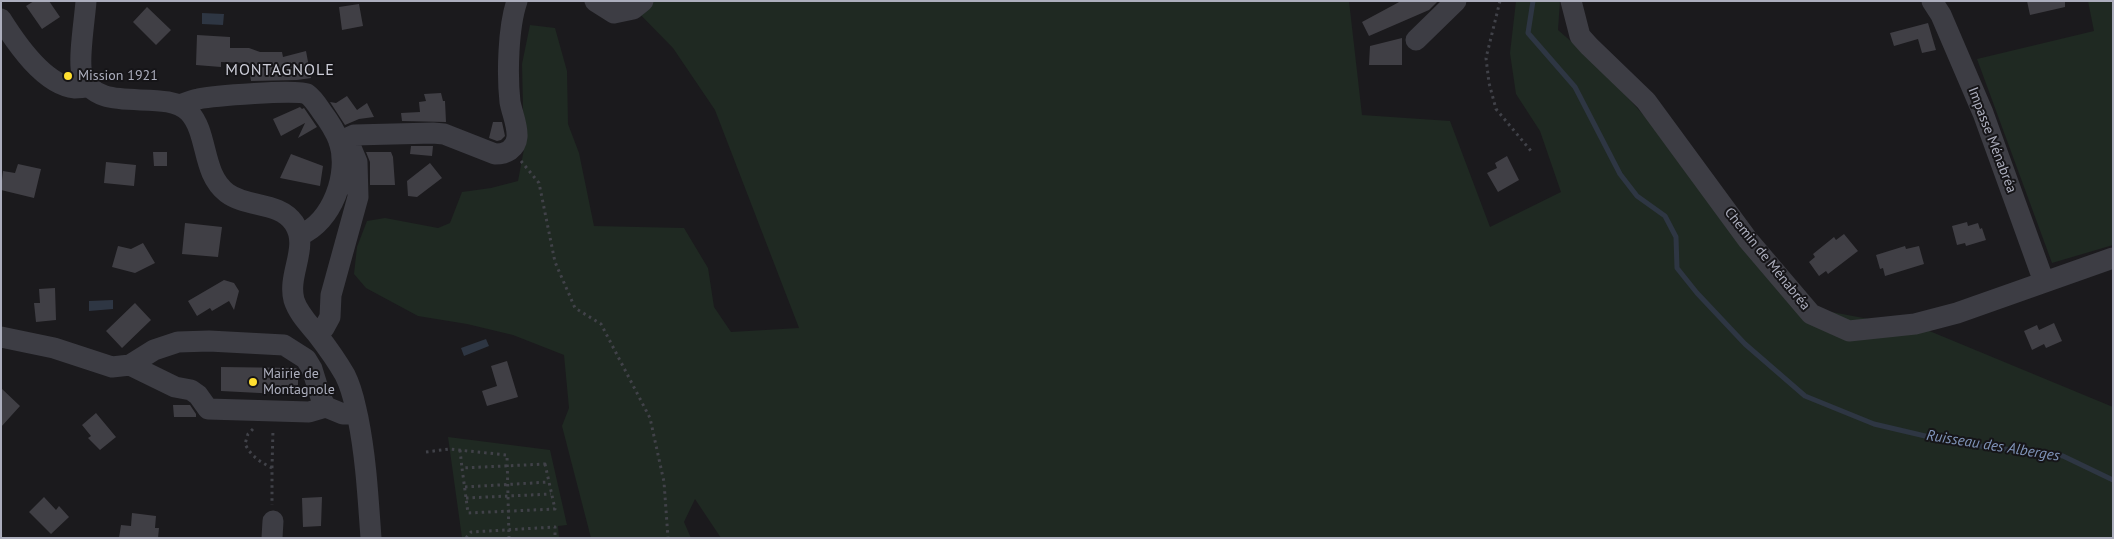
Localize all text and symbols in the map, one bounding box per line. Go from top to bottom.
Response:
district label: MONTAGNOLE [224,60,336,80]
place label: Mission 1921 [78,68,158,84]
marker: Mission 1921 [62,70,74,82]
street label: Impasse Ménabréa [1964,85,2020,195]
street label: Chemin de Ménabréa [1721,204,1813,314]
place label: Mairie de Montagnole [263,366,335,398]
marker: Mairie de Montagnole [247,376,259,388]
water label: Ruisseau des Alberges [1925,427,2061,465]

